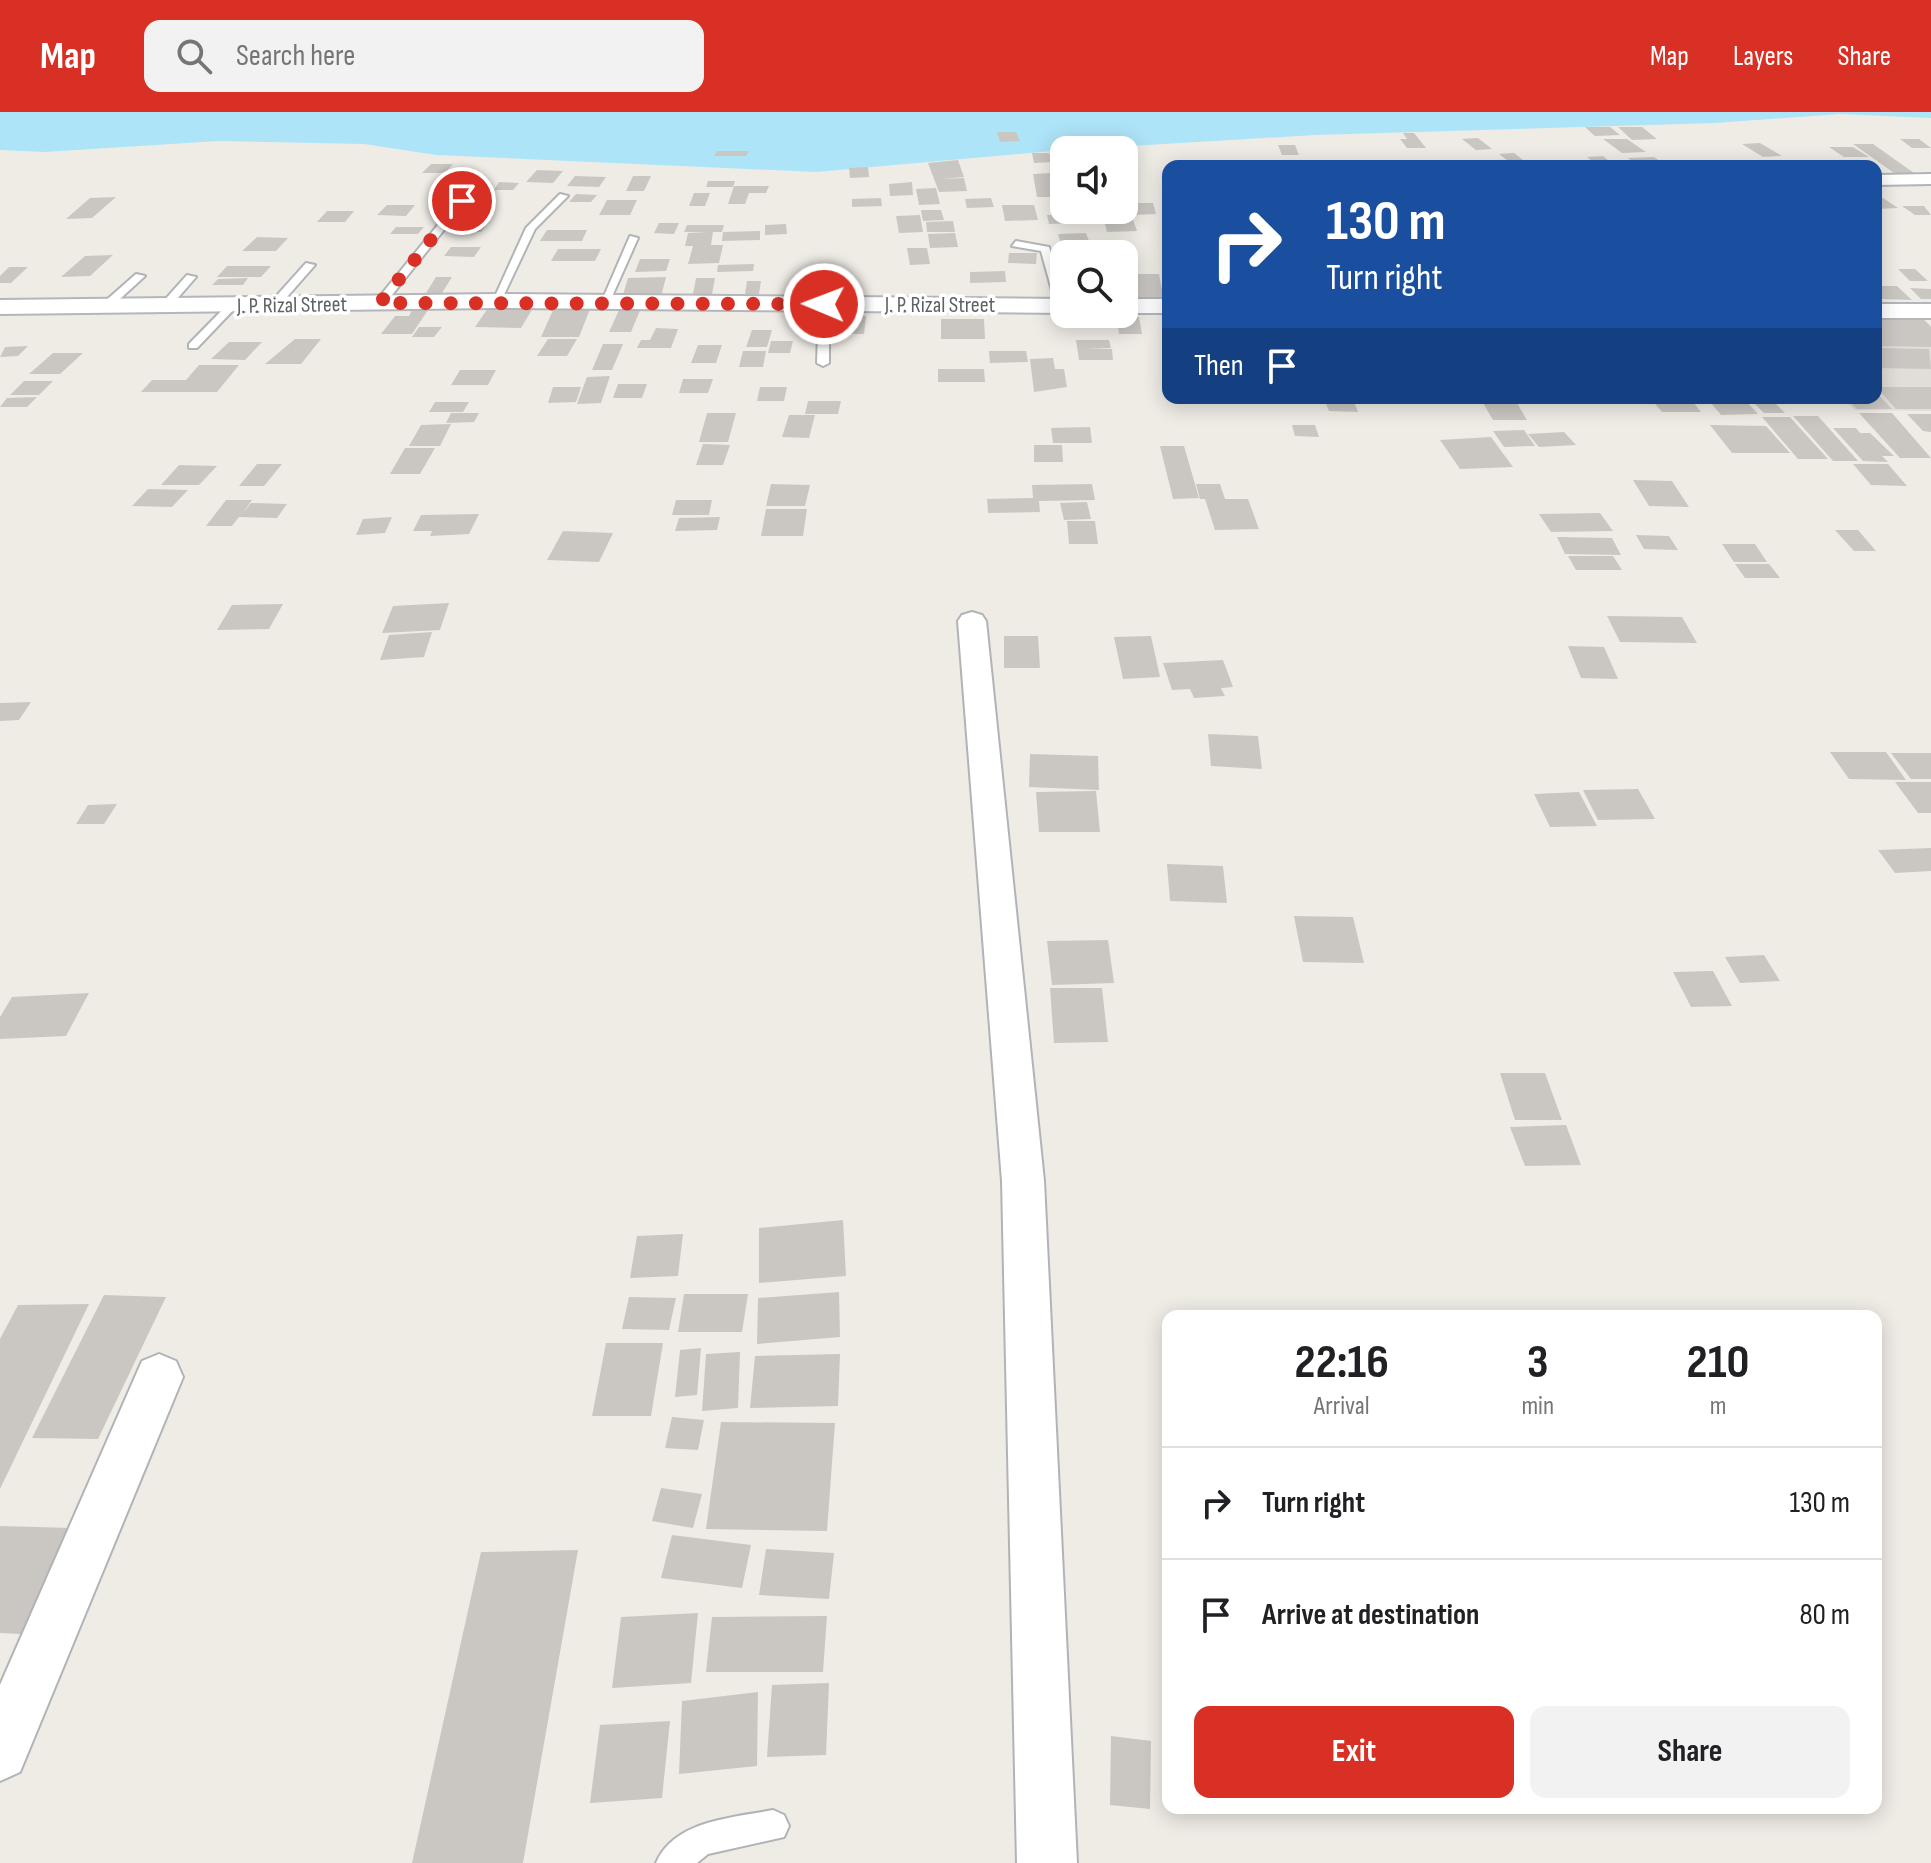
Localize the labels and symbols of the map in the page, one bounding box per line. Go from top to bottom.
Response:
pin [428,167,496,235]
position arrow [782,262,866,346]
street label: J. P. Rizal Street [236,291,348,320]
street label: J. P. Rizal Street [884,292,995,319]

